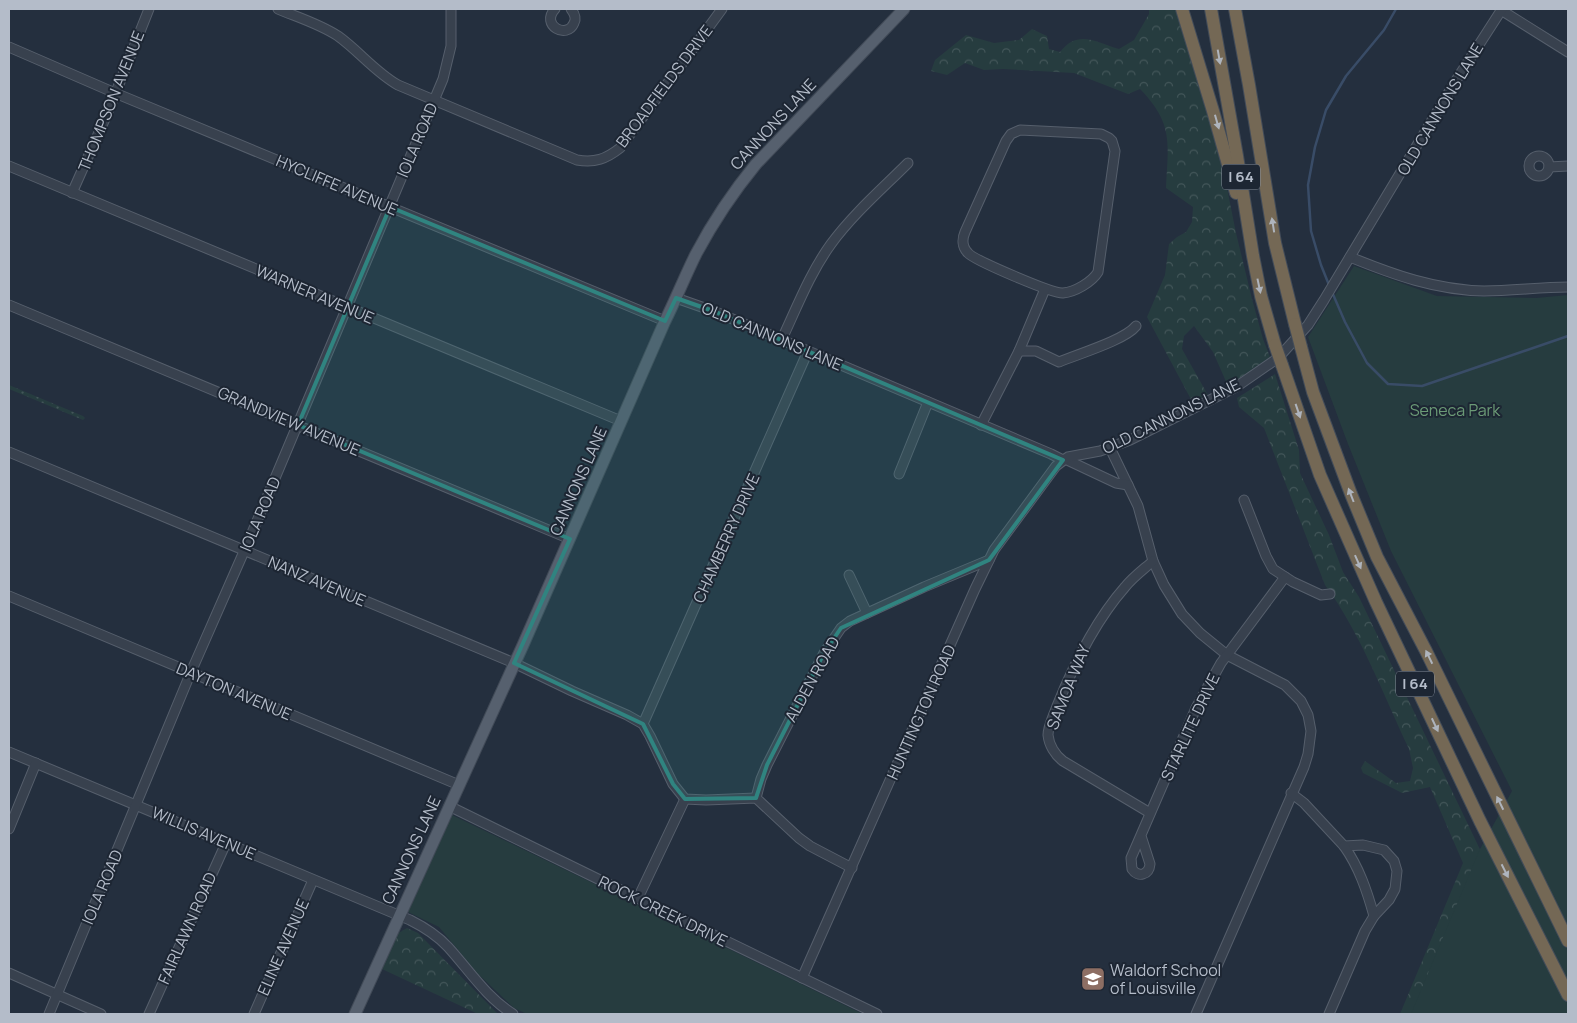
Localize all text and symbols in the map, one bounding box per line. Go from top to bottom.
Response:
street label: BROADFIELDS DRIVE [611,20,717,152]
street label: THOMPSON AVENUE [73,27,149,175]
street label: OLD CANNONS LANE [1392,39,1488,179]
one-way arrow [1216,49,1224,65]
street label: CANNONS LANE [725,74,821,174]
street label: IOLA ROAD [391,99,443,181]
one-way arrow [1213,115,1221,130]
street label: HYCLIFFE AVENUE [273,149,401,221]
road number: I 64 [1222,164,1260,190]
one-way arrow [1268,217,1276,233]
street label: WARNER AVENUE [252,259,378,329]
one-way arrow [1255,278,1263,293]
street label: OLD CANNONS LANE [698,296,846,376]
street label: OLD CANNONS LANE [1098,373,1244,459]
street label: GRANDVIEW AVENUE [215,381,363,461]
park label: Seneca Park [1410,399,1501,421]
one-way arrow [1294,404,1302,419]
street label: CANNONS LANE [544,423,612,539]
street label: CHAMBERRY DRIVE [688,470,764,606]
street label: IOLA ROAD [234,473,286,555]
one-way arrow [1347,488,1355,502]
street label: NANZ AVENUE [265,551,369,611]
one-way arrow [1355,555,1363,569]
street label: ALDEN ROAD [779,632,845,726]
street label: HUNTINGTON ROAD [881,641,961,783]
street label: SAMOA WAY [1041,641,1095,733]
one-way arrow [1425,650,1433,664]
street label: DAYTON AVENUE [173,657,295,725]
street label: STARLITE DRIVE [1155,670,1225,784]
road number: I 64 [1396,672,1434,696]
one-way arrow [1431,718,1439,732]
street label: CANNONS LANE [376,792,446,908]
one-way arrow [1496,796,1504,810]
street label: WILLIS AVENUE [149,801,259,865]
street label: IOLA ROAD [76,846,128,928]
one-way arrow [1502,864,1510,878]
street label: FAIRLAWN ROAD [152,868,222,987]
street label: ROCK CREEK DRIVE [595,870,731,952]
street label: ELINE AVENUE [252,895,314,999]
place label: Waldorf School of Louisville [1110,959,1221,999]
school or university icon: Waldorf School of Louisville [1080,966,1106,992]

